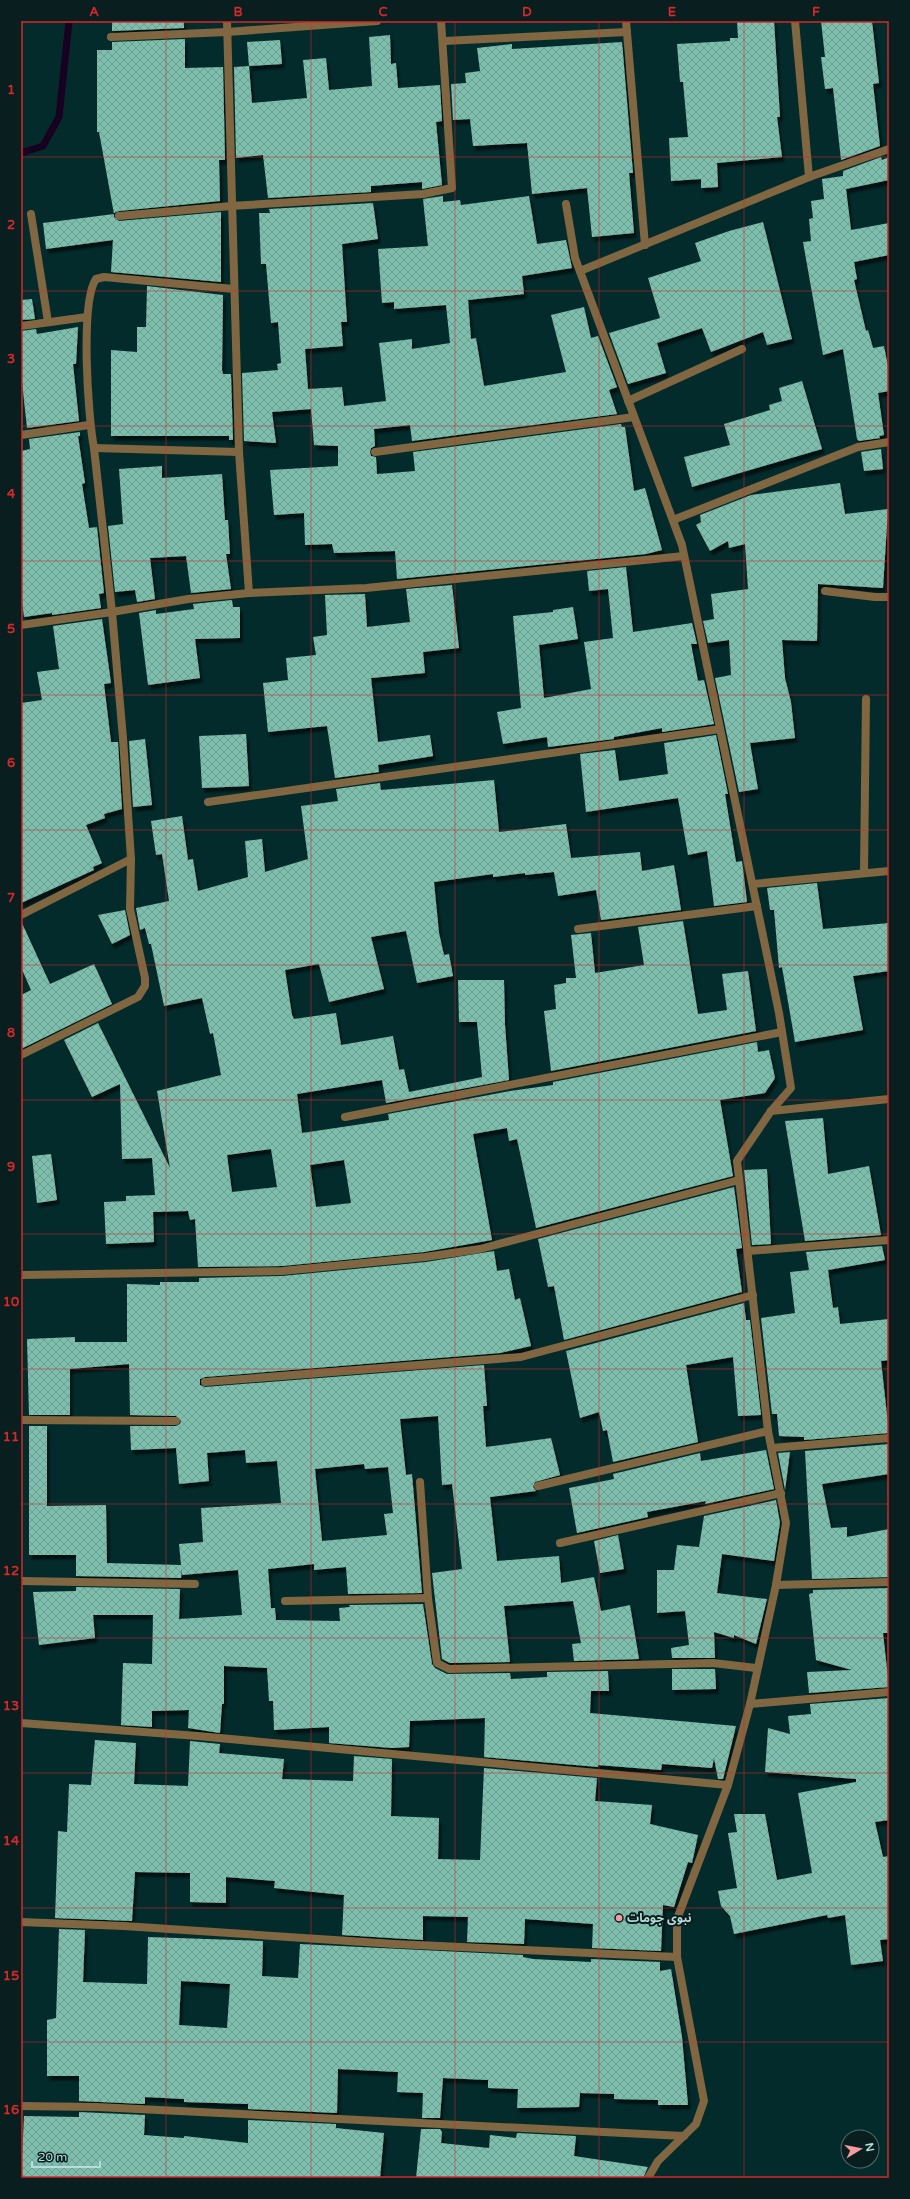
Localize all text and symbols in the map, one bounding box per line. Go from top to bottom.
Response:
text: A [89,4,99,20]
text: B [233,4,243,20]
text: C [378,4,388,20]
text: D [522,4,532,20]
text: E [668,4,676,20]
text: F [812,4,820,20]
text: 1 [7,82,15,98]
text: 2 [7,217,15,233]
text: 3 [7,351,15,367]
text: 4 [7,486,16,502]
text: 5 [7,621,15,637]
text: 6 [7,755,15,771]
text: 7 [7,890,15,906]
text: 8 [7,1025,15,1041]
text: 9 [7,1159,15,1175]
text: 10 [3,1294,19,1310]
text: 11 [3,1429,19,1445]
text: 12 [3,1563,19,1579]
text: 13 [3,1698,19,1714]
text: 14 [3,1833,20,1849]
place label: نبوی جومات [627,1911,692,1925]
marker: نبوی جومات [614,1913,624,1923]
text: 15 [3,1968,19,1984]
text: 16 [3,2102,19,2118]
north arrow [840,2129,880,2169]
text: N [862,2142,877,2153]
scale bar [32,2143,100,2169]
text: 20 m [38,2150,67,2164]

